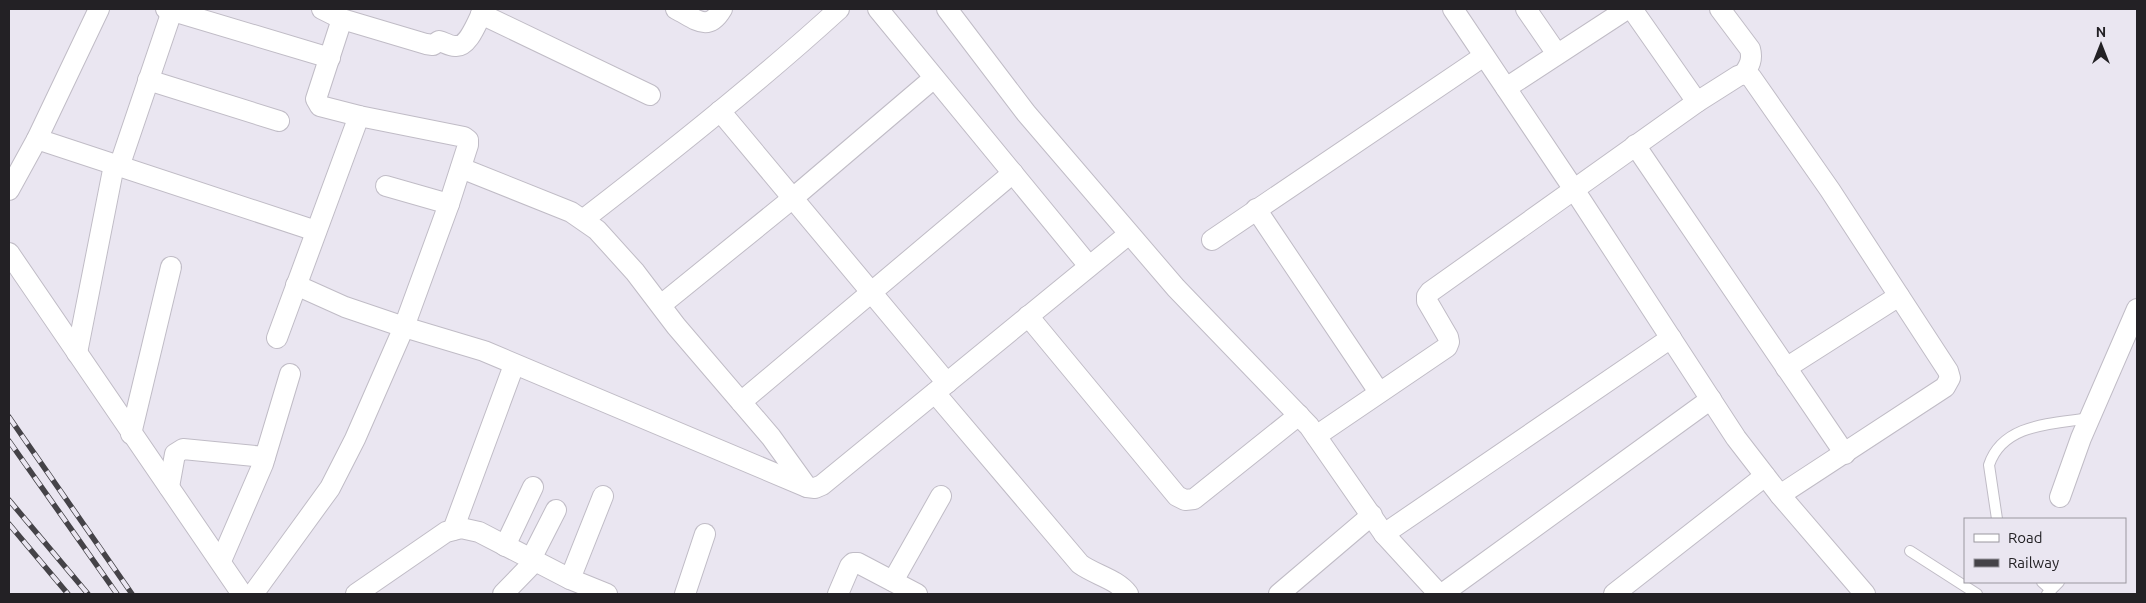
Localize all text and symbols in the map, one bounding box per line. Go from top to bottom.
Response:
north arrow [2076,20,2126,70]
text: N [2096,24,2106,40]
legend [1964,518,2126,583]
text: Road [2008,529,2043,546]
text: Railway [2008,554,2059,571]

